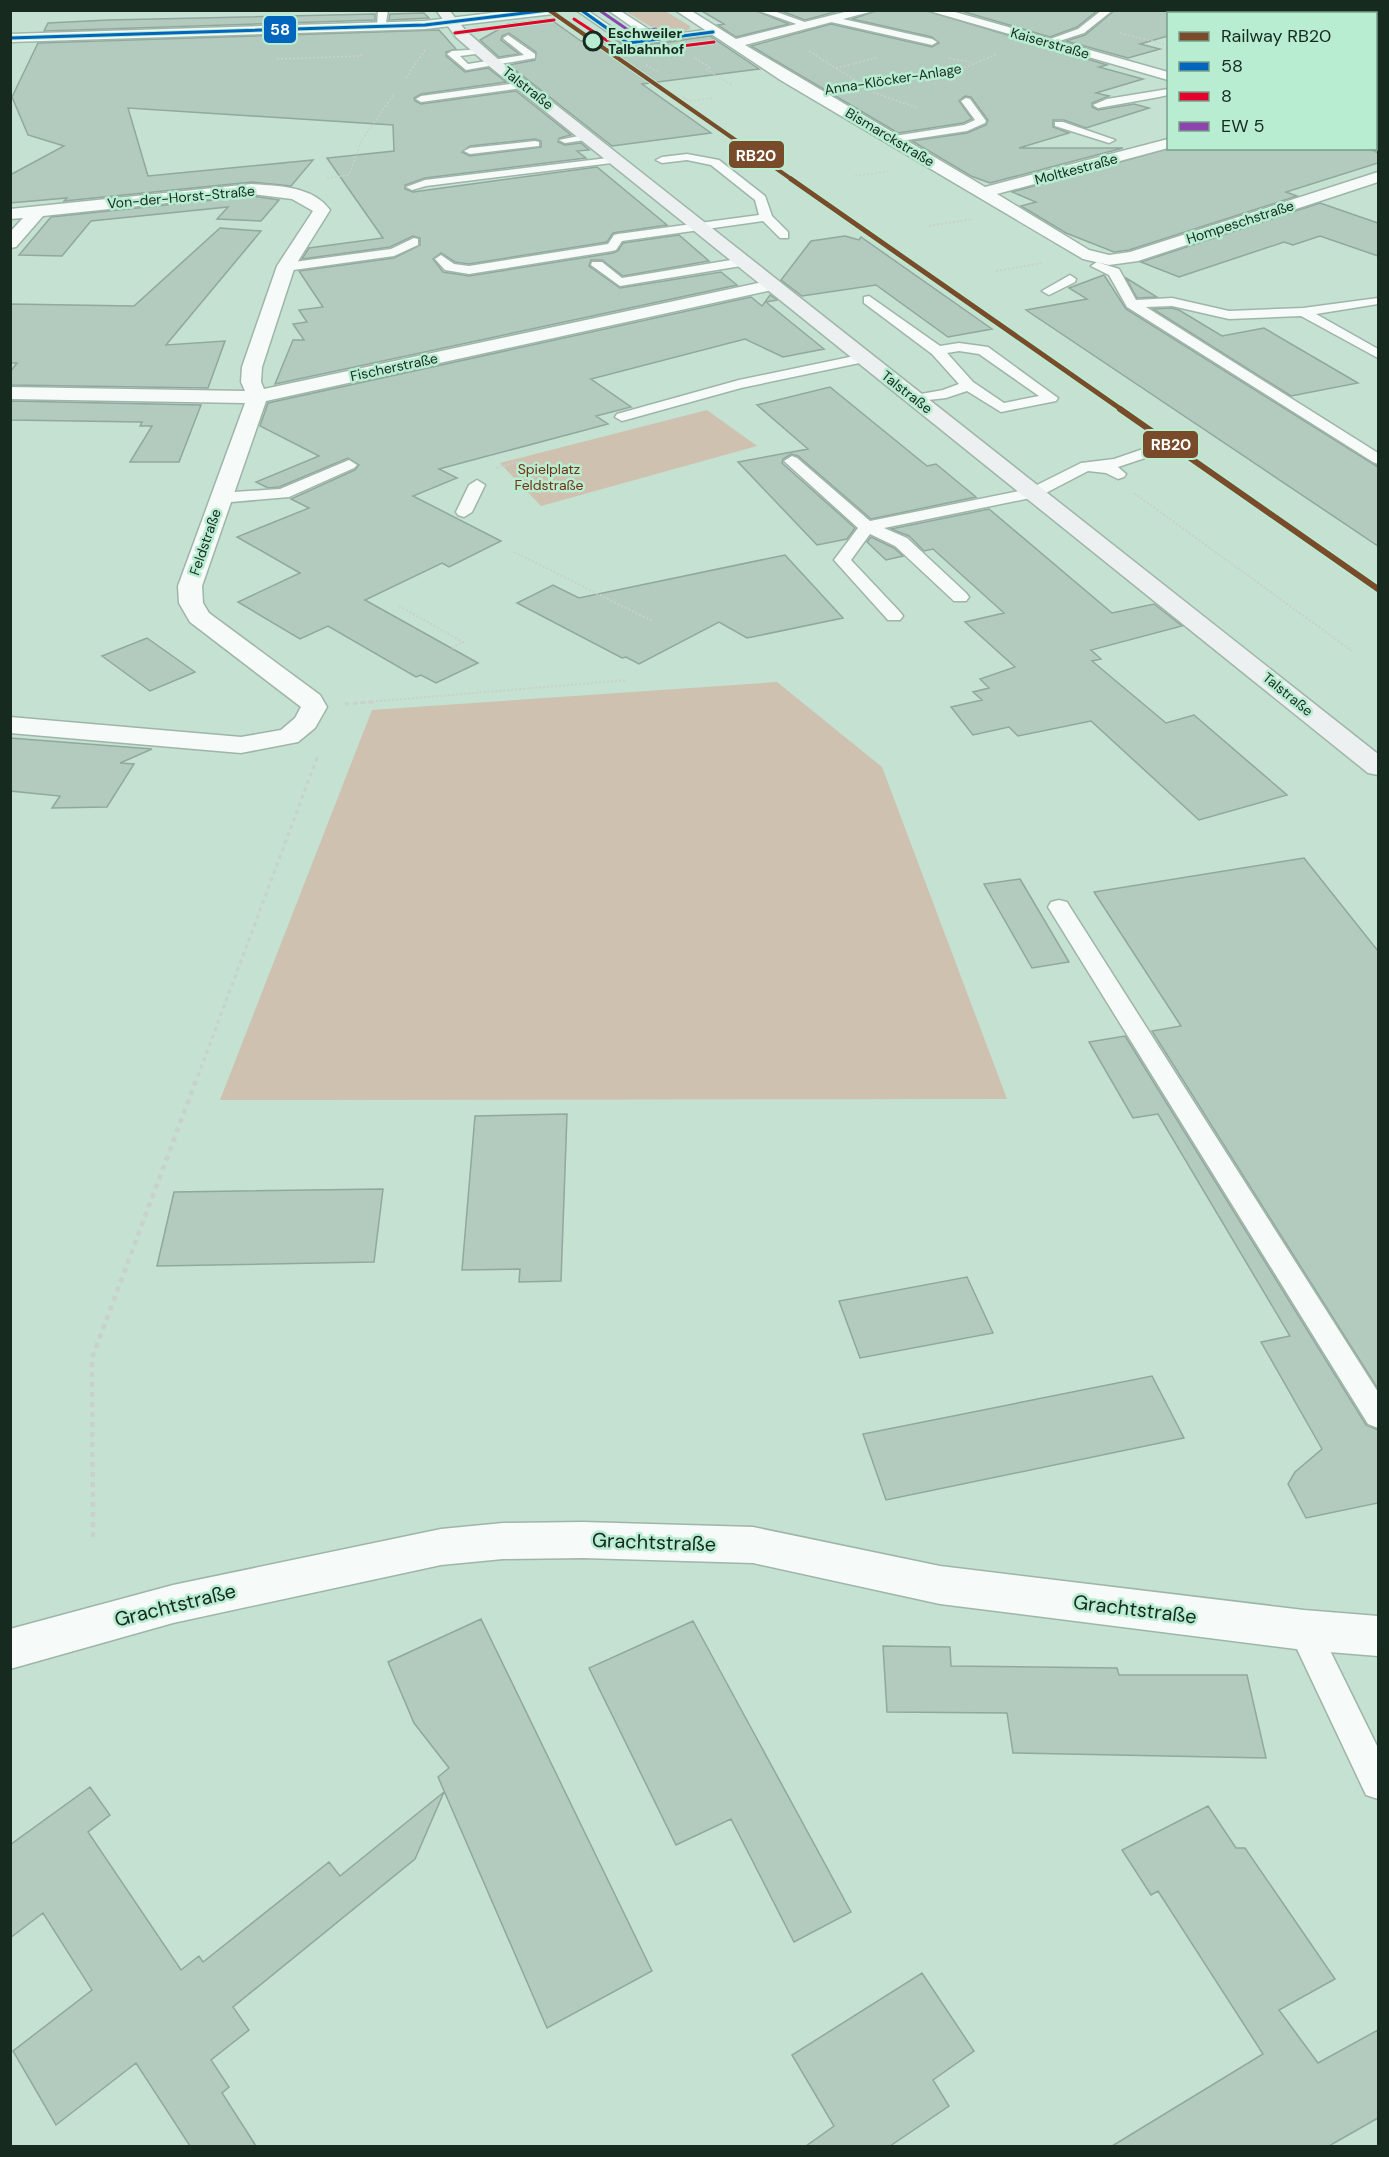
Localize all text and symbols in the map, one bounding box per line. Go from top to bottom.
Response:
legend [1167,12,1377,150]
line badge: 58 [263,15,297,44]
text: 58 [270,19,290,40]
street label: Kaiserstraße [1009,23,1091,63]
place label: Eschweiler Talbahnhof [608,24,684,58]
text: Railway RB20 [1221,24,1331,48]
marker: Eschweiler Talbahnhof [583,31,603,51]
text: 58 [1221,54,1243,78]
street label: Anna-Klöcker-Anlage [823,59,963,99]
street label: Talstraße [499,63,557,113]
text: 8 [1221,84,1232,108]
street label: Bismarckstraße [842,103,938,171]
text: EW 5 [1221,114,1264,138]
line badge: RB20 [728,140,785,169]
text: RB20 [736,145,776,166]
street label: Moltkestraße [1033,149,1120,189]
street label: Von-der-Horst-Straße [106,182,256,212]
street label: Hompeschstraße [1184,196,1296,248]
street label: Fischerstraße [349,349,439,385]
street label: Talstraße [878,367,936,417]
line badge: RB20 [1142,430,1199,459]
text: RB20 [1151,434,1191,455]
park label: Spielplatz Feldstraße [514,460,584,494]
street label: Feldstraße [185,506,225,578]
street label: Talstraße [1259,668,1317,720]
street label: Grachtstraße [591,1527,717,1557]
street label: Grachtstraße [112,1577,238,1633]
street label: Grachtstraße [1072,1589,1198,1629]

